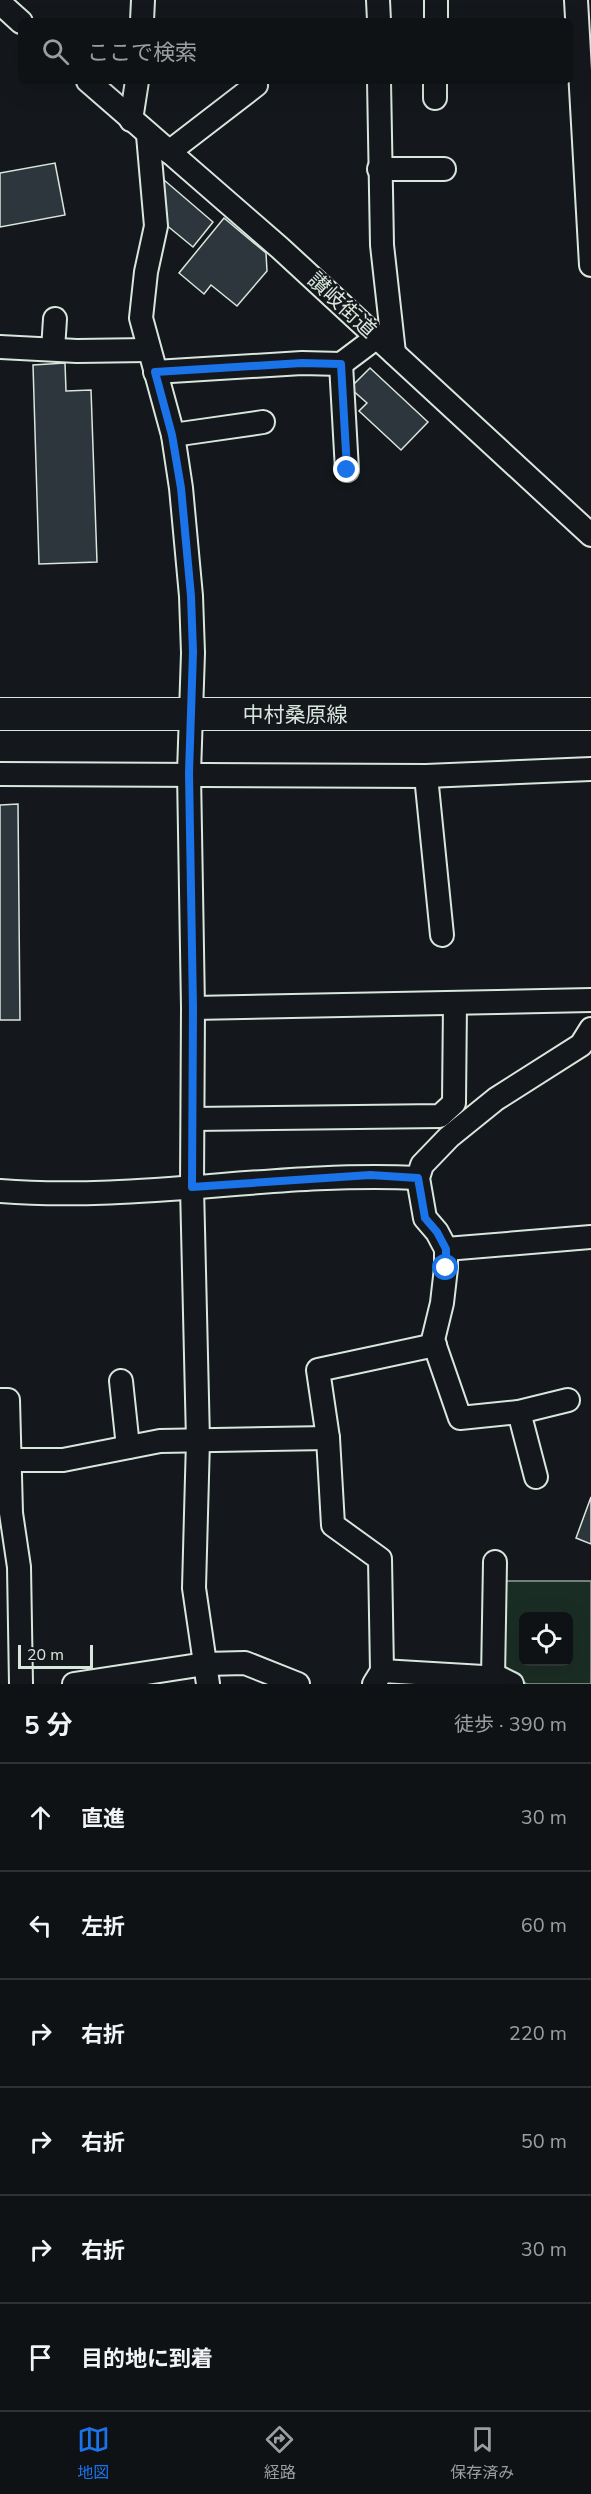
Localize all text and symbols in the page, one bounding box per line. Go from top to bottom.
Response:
search box [18,18,573,84]
icon: search [39,35,72,68]
text: ここで検索 [87,38,197,68]
street label: 讃岐街道 [302,266,382,344]
route end [333,456,359,482]
street label: 中村桑原線 [243,701,348,729]
route start [432,1254,458,1280]
map controls [519,1612,573,1666]
button: locate [519,1612,573,1666]
scale bar [18,1642,93,1670]
text: 20 m [27,1644,64,1666]
text: 5 分 [24,1708,73,1743]
text: 徒歩 · 390 m [454,1711,567,1738]
icon: ahead [24,1801,57,1834]
text: 直進 [81,1804,125,1834]
text: 30 m [521,1804,567,1831]
icon: left [24,1909,57,1942]
text: 左折 [81,1912,125,1942]
text: 60 m [521,1912,567,1939]
icon: right [24,2017,57,2050]
text: 右折 [81,2020,125,2050]
text: 220 m [509,2020,567,2047]
icon: right [24,2125,57,2158]
text: 右折 [81,2128,125,2158]
text: 50 m [521,2128,567,2155]
icon: right [24,2233,57,2266]
text: 右折 [81,2236,125,2266]
text: 30 m [521,2236,567,2263]
icon: arrive [24,2341,57,2374]
text: 目的地に到着 [81,2344,213,2374]
tab: 地図 [77,2423,110,2484]
tab: 経路 [263,2423,296,2484]
tab: 保存済み [450,2423,514,2484]

